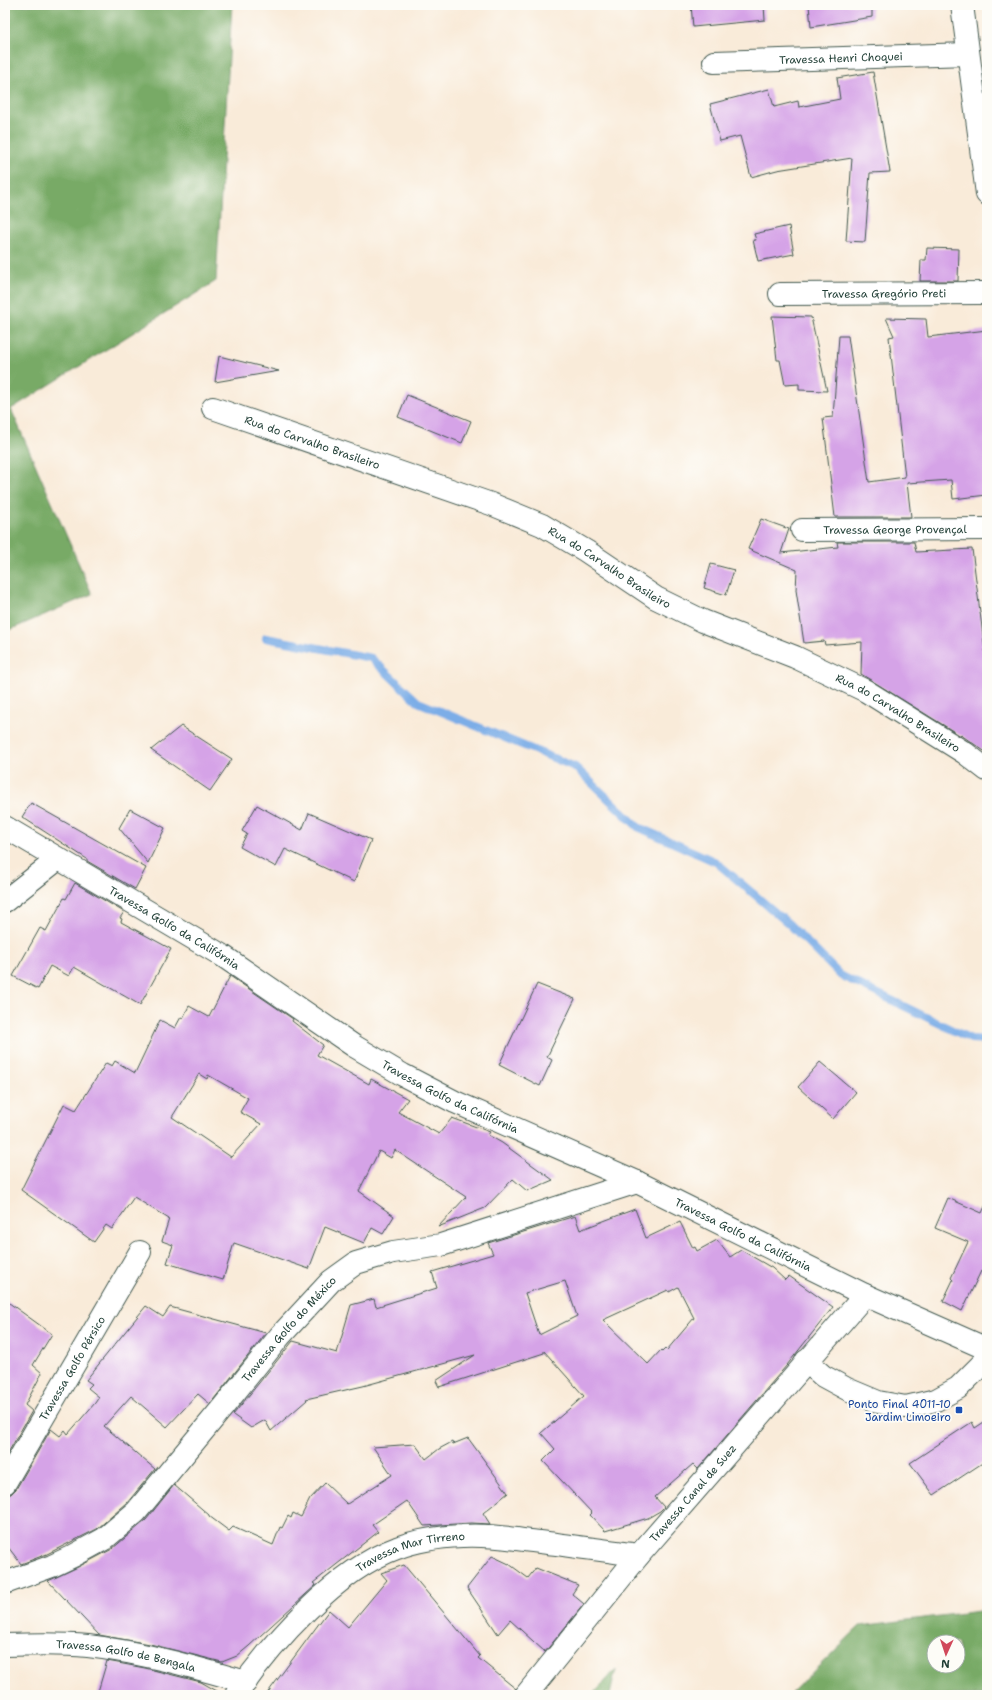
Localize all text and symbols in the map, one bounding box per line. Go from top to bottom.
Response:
street label: Travessa Henri Choquei [779,49,903,68]
street label: Travessa Gregório Preti [822,286,946,302]
street label: Rua do Carvalho Brasileiro [242,412,382,473]
street label: Travessa George Provençal [823,522,967,538]
street label: Rua do Carvalho Brasileiro [545,523,673,612]
street label: Rua do Carvalho Brasileiro [833,671,963,756]
street label: Travessa Golfo da Califórnia [106,883,243,973]
street label: Travessa Golfo da Califórnia [379,1057,521,1137]
street label: Travessa Golfo da Califórnia [672,1195,814,1275]
street label: Travessa Golfo do México [239,1273,340,1386]
street label: Travessa Golfo Pérsico [36,1313,109,1423]
place label: Ponto Final 4011-10 Jardim Limoeiro [848,1397,951,1425]
marker: Ponto Final 4011-10 Jardim Limoeiro [954,1405,964,1415]
street label: Travessa Canal de Suez [646,1441,740,1546]
street label: Travessa Mar Tirreno [353,1529,466,1575]
north arrow [926,1634,966,1674]
street label: Travessa Golfo de Bengala [56,1637,197,1676]
text: N [940,1656,950,1671]

